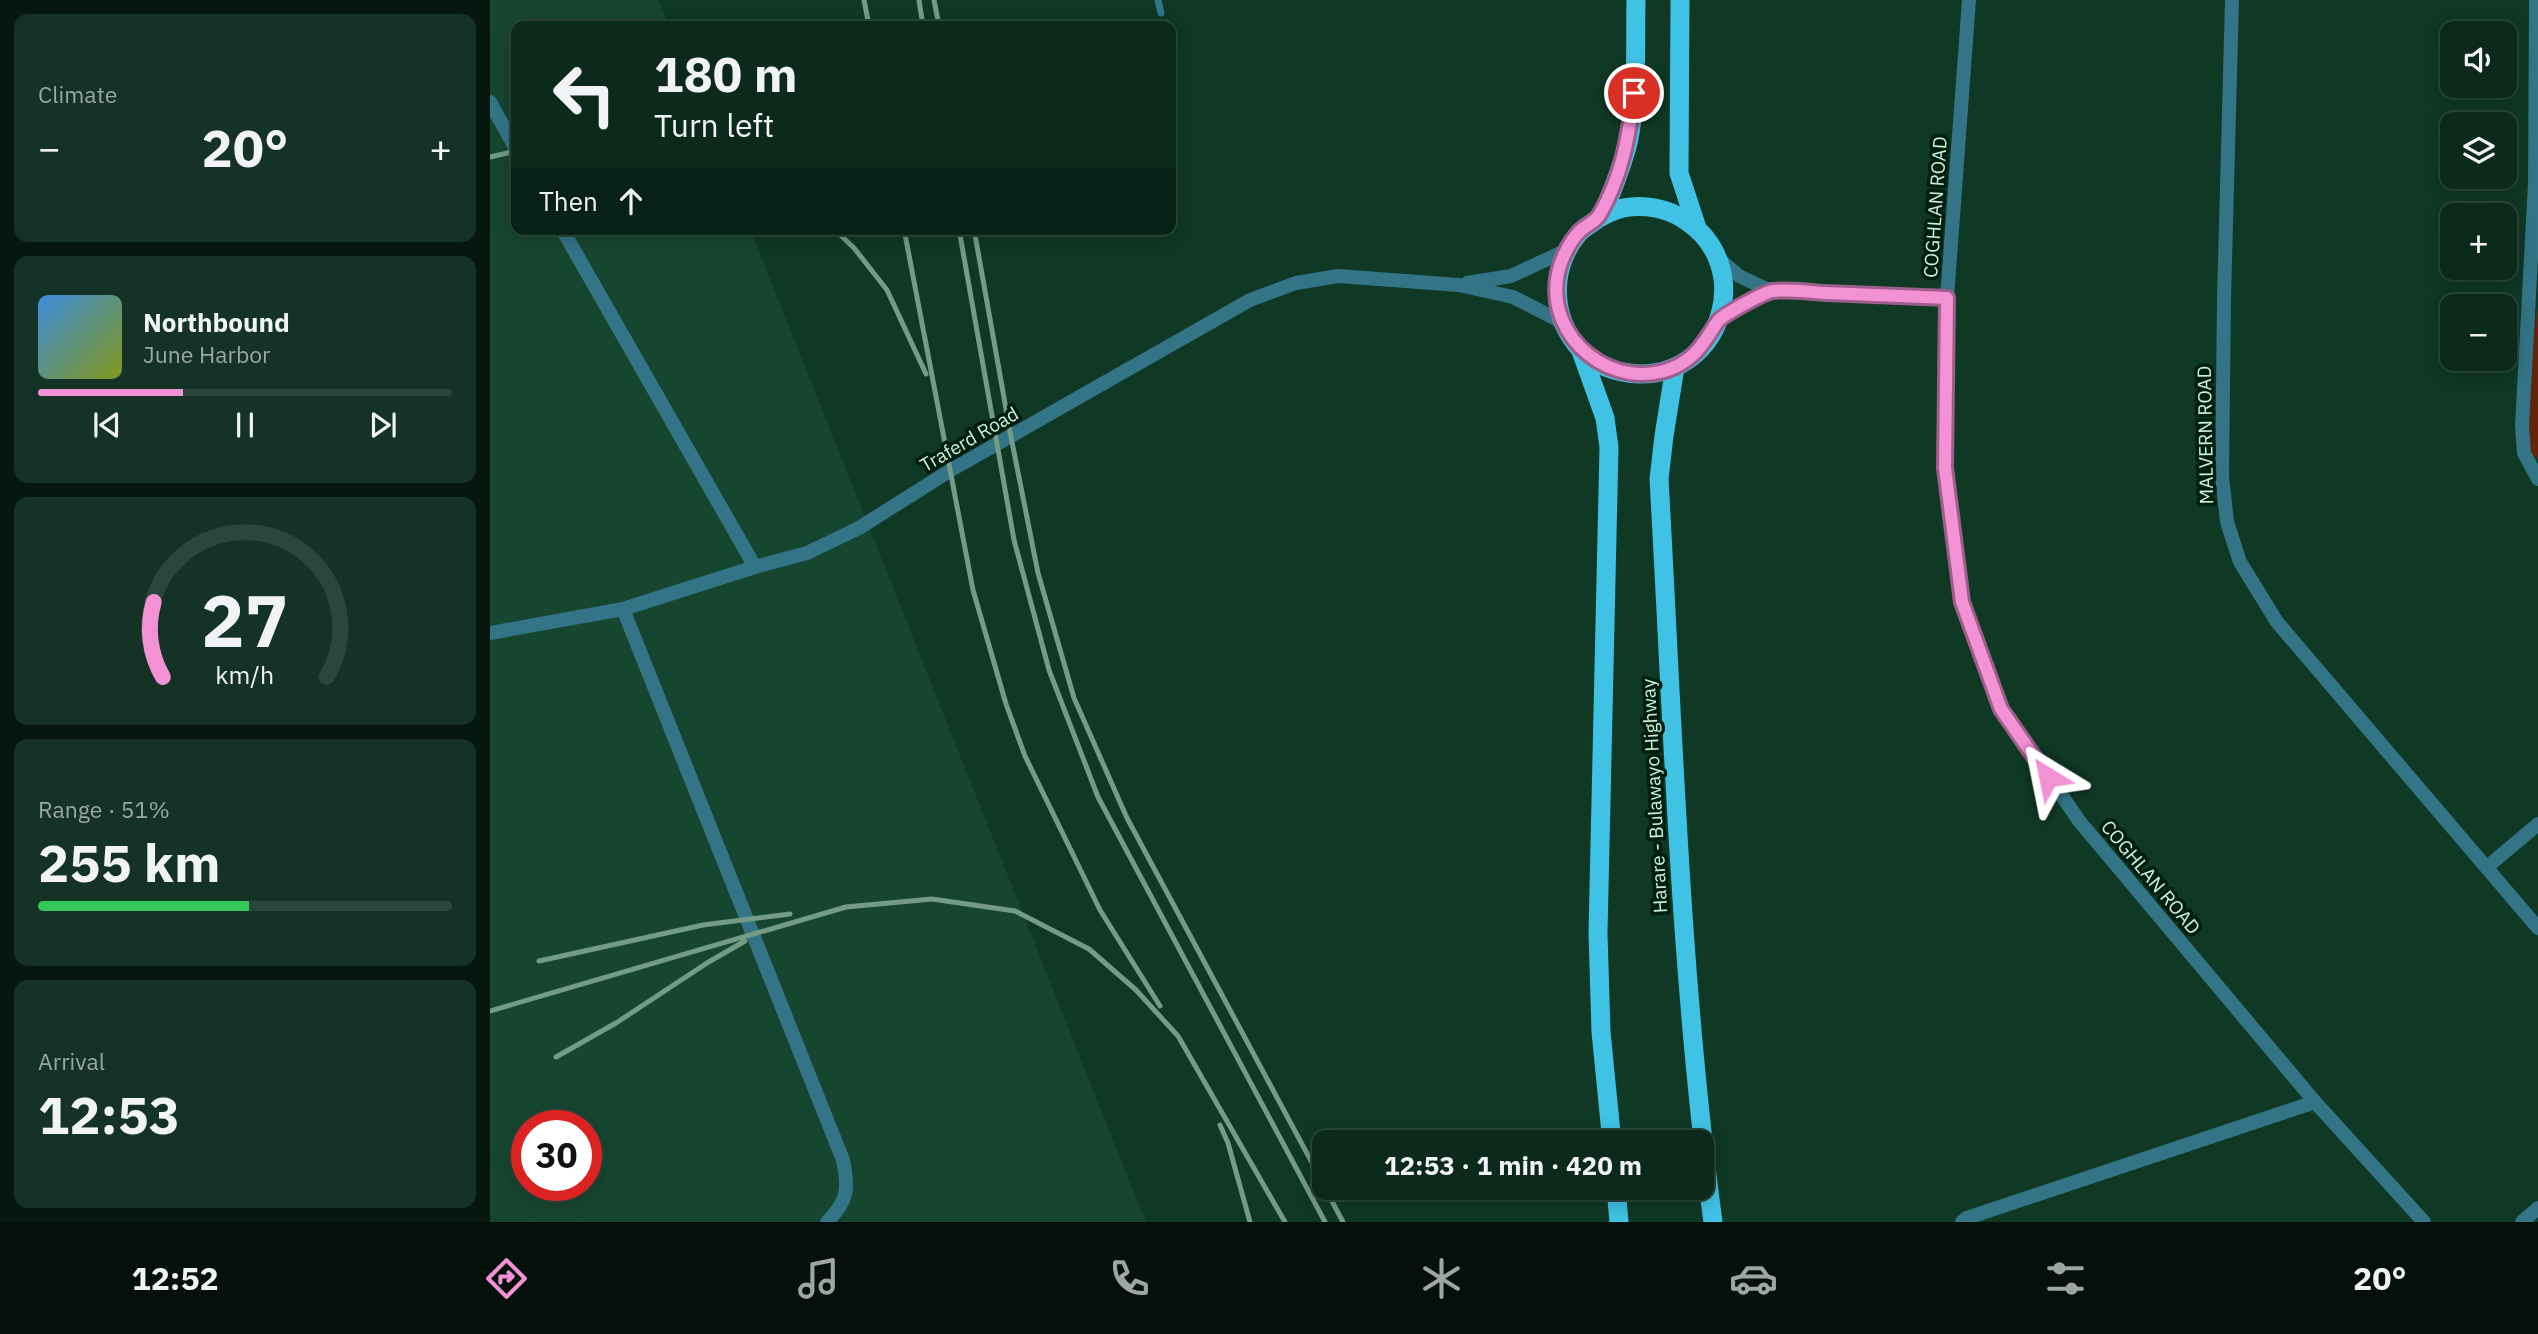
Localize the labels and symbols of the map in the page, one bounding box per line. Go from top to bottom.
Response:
pin [1604,63,1664,123]
street label: COGHLAN ROAD [1918,135,1952,279]
street label: MALVERN ROAD [2192,365,2218,505]
street label: Traferd Road [916,401,1022,477]
street label: Harare - Bulawayo Highway [1636,678,1672,914]
position arrow [2011,740,2085,814]
street label: COGHLAN ROAD [2096,815,2206,939]
speed limit sign: 30 [511,1110,602,1201]

